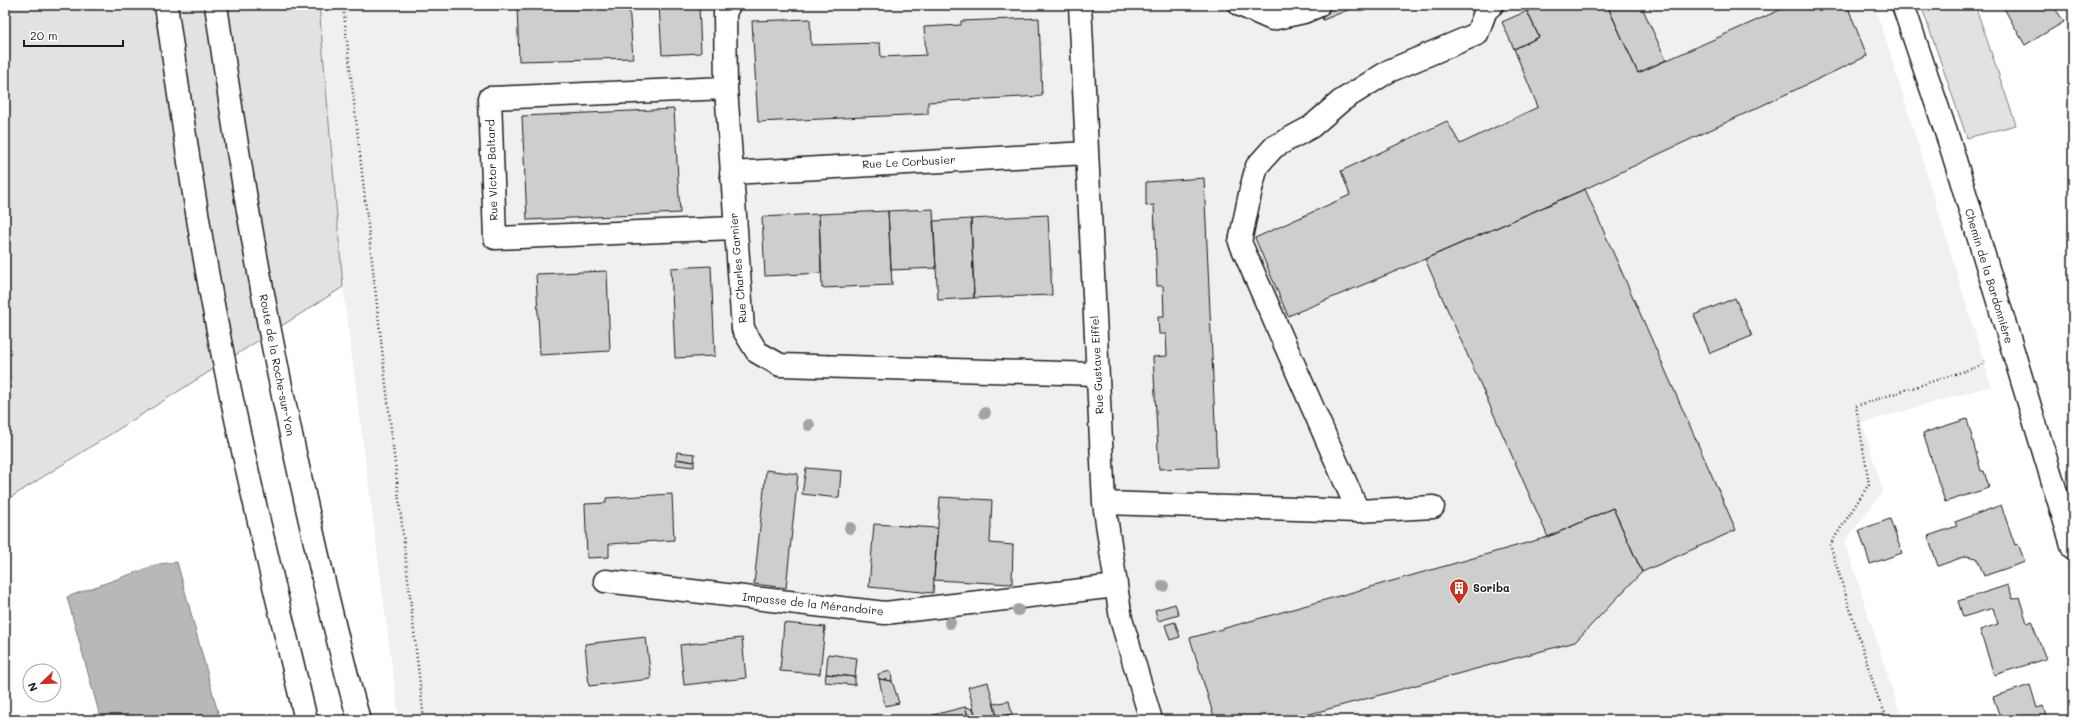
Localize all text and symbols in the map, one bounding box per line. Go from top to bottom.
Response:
scale bar [24,22,123,48]
text: 20 m [30,27,58,43]
street label: Rue Victor Baltard [482,119,501,221]
street label: Rue Le Corbusier [862,152,956,171]
street label: Chemin de la Bardonnière [1962,207,2017,345]
street label: Rue Charles Garnier [725,212,750,324]
street label: Route de la Roche-sur-Yon [256,293,299,437]
street label: Rue Gustave Eiffel [1086,315,1107,415]
building icon: Soriba [1448,577,1470,605]
place label: Soriba [1473,580,1510,595]
street label: Impasse de la Mérandoire [742,589,885,618]
north arrow [22,663,62,703]
text: N [24,680,41,694]

